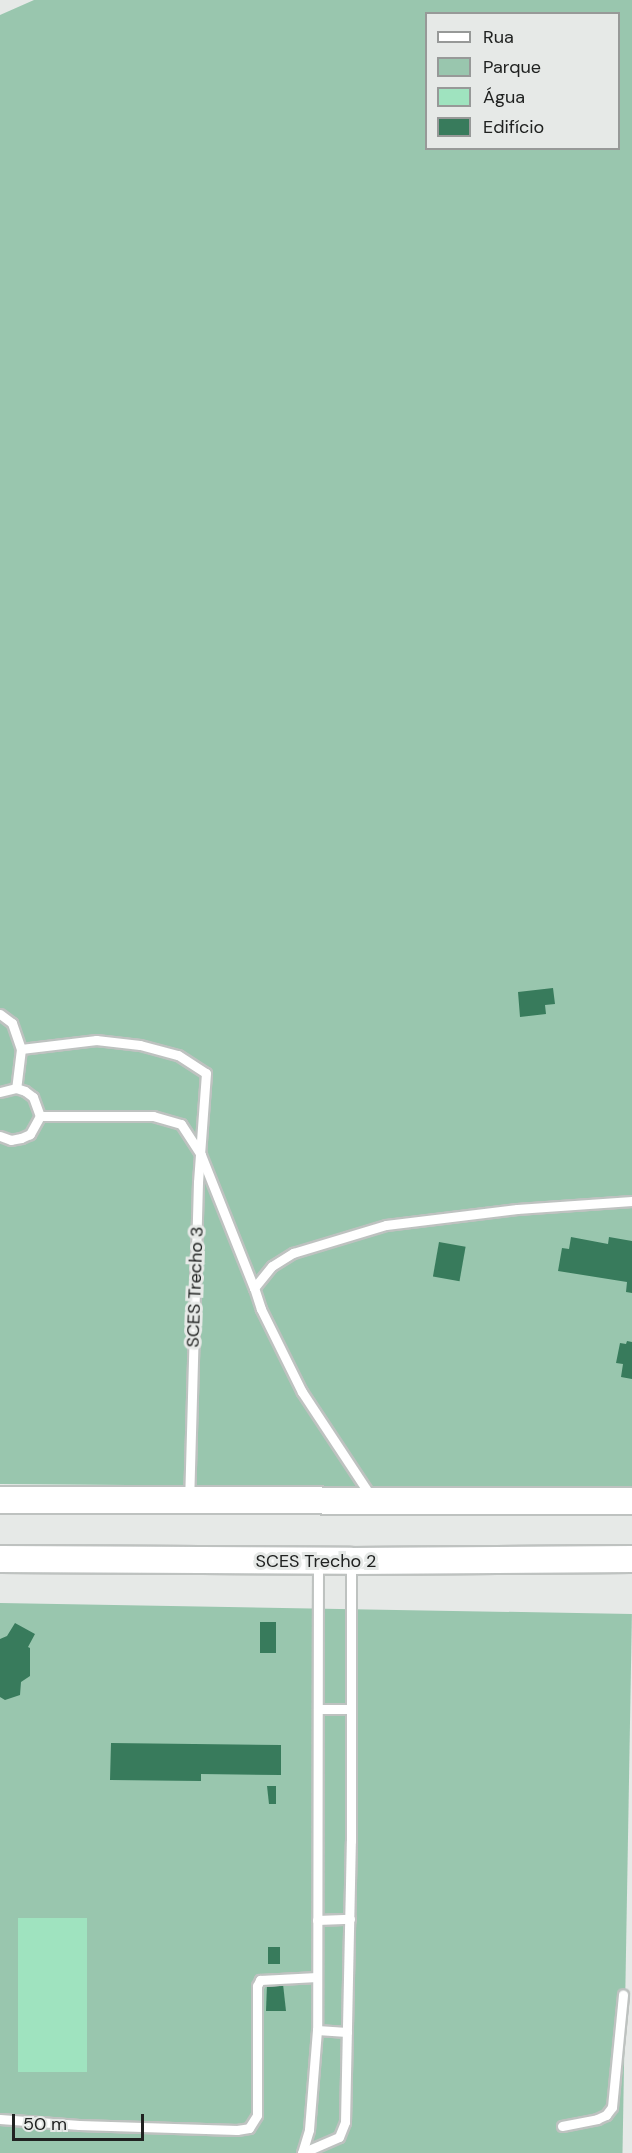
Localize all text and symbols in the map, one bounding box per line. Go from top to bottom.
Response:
legend [425,12,620,150]
text: Rua [483,25,514,49]
text: Parque [483,55,541,79]
text: Água [483,85,525,109]
text: Edifício [483,115,544,139]
street label: SCES Trecho 3 [182,1226,208,1348]
street label: SCES Trecho 2 [256,1550,376,1572]
scale bar [15,2102,147,2140]
text: 50 m [23,2112,67,2136]

